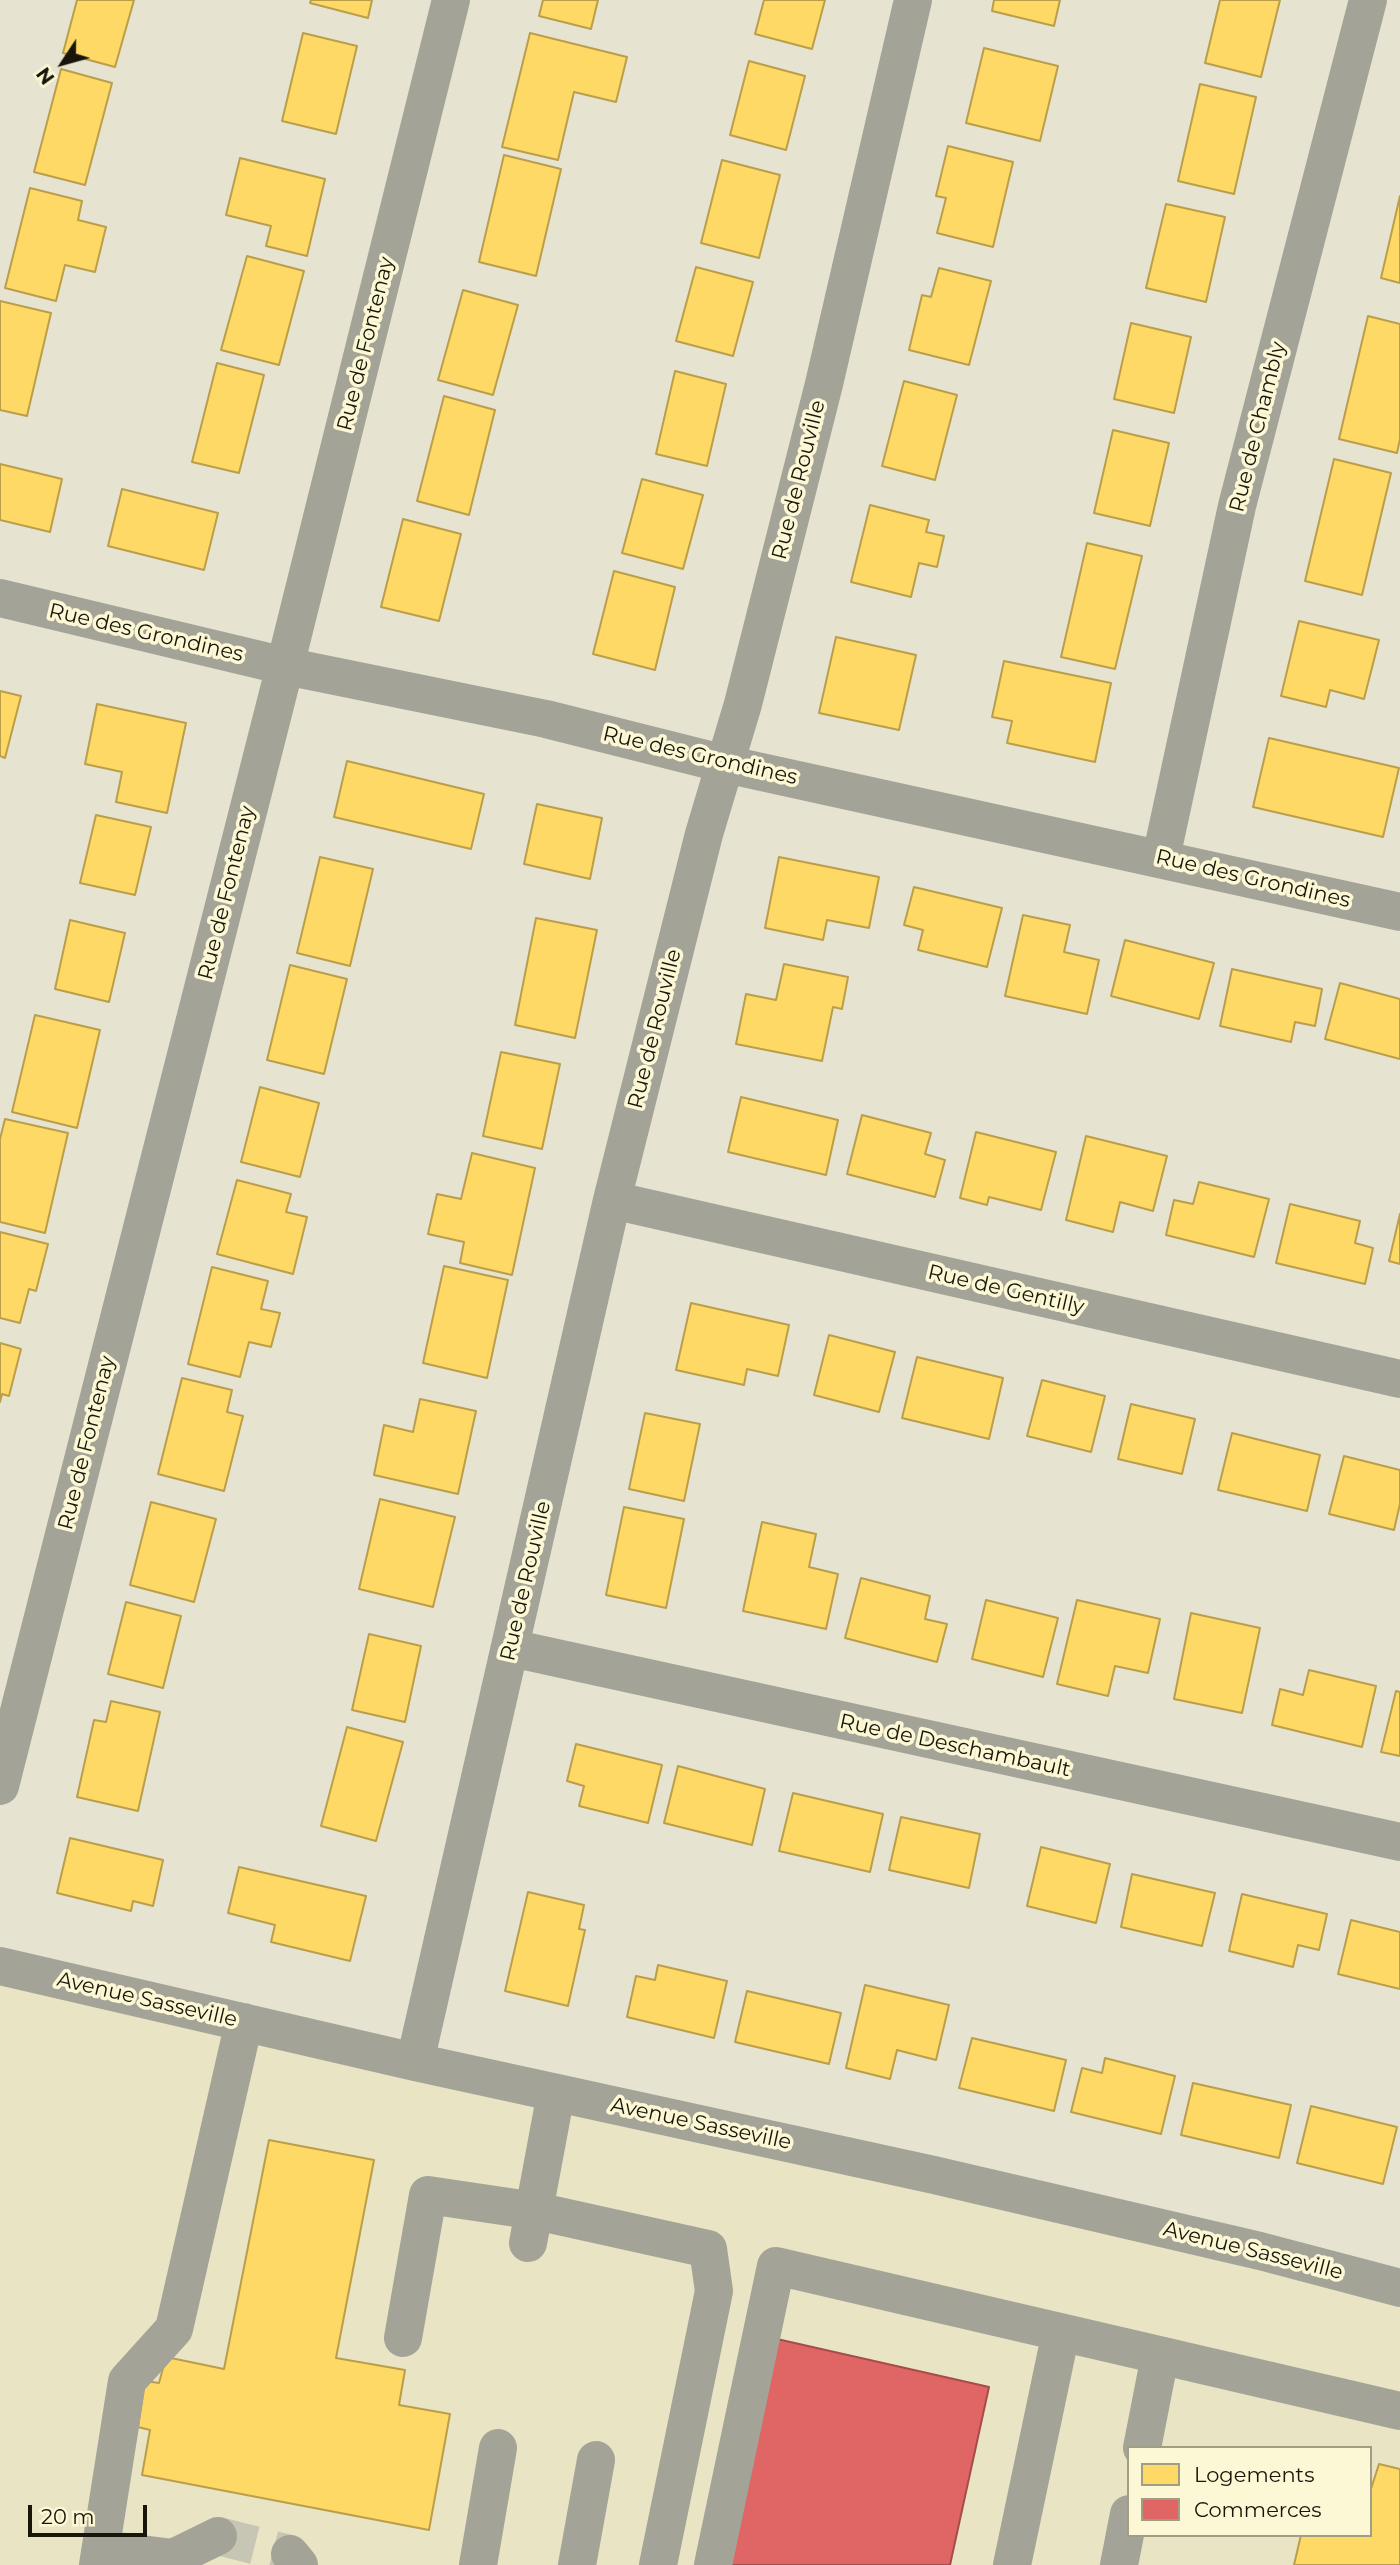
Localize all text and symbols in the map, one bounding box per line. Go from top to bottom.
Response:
north arrow [28,28,98,98]
text: N [32,63,59,89]
street label: Rue de Fontenay [332,254,400,434]
street label: Rue de Chambly [1225,339,1291,515]
street label: Rue de Rouville [767,398,831,562]
street label: Rue des Grondines [46,598,246,668]
street label: Rue des Grondines [600,721,800,791]
street label: Rue de Fontenay [193,803,261,983]
street label: Rue des Grondines [1153,844,1353,914]
street label: Rue de Rouville [623,947,687,1111]
street label: Rue de Gentilly [925,1260,1087,1320]
street label: Rue de Fontenay [53,1353,121,1533]
street label: Rue de Rouville [495,1499,557,1663]
street label: Rue de Deschambault [837,1709,1073,1783]
street label: Avenue Sasseville [55,1967,239,2033]
street label: Avenue Sasseville [608,2093,794,2155]
street label: Avenue Sasseville [1161,2217,1345,2285]
legend [1127,2446,1372,2537]
text: Logements [1194,2462,1314,2487]
scale bar [32,2492,150,2536]
text: Commerces [1194,2497,1322,2522]
text: 20 m [41,2504,95,2529]

